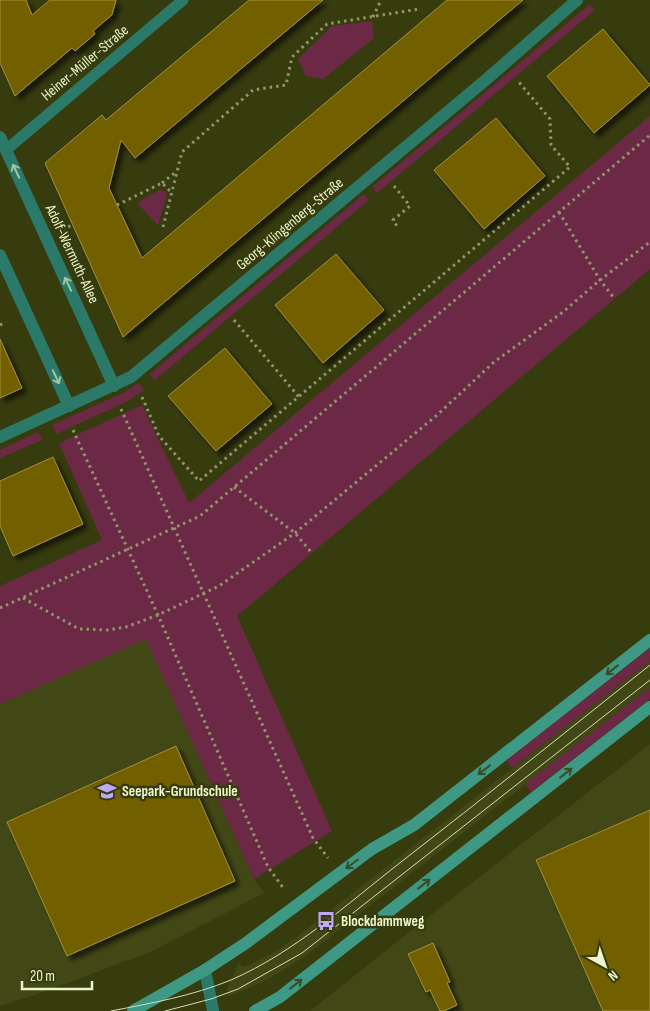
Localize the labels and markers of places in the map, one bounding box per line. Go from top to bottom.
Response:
school or university icon: Seepark-Grundschule [96,780,118,802]
place label: Seepark-Grundschule [122,782,238,801]
bus stop icon: Blockdammweg [315,910,337,932]
place label: Blockdammweg [341,912,425,931]

